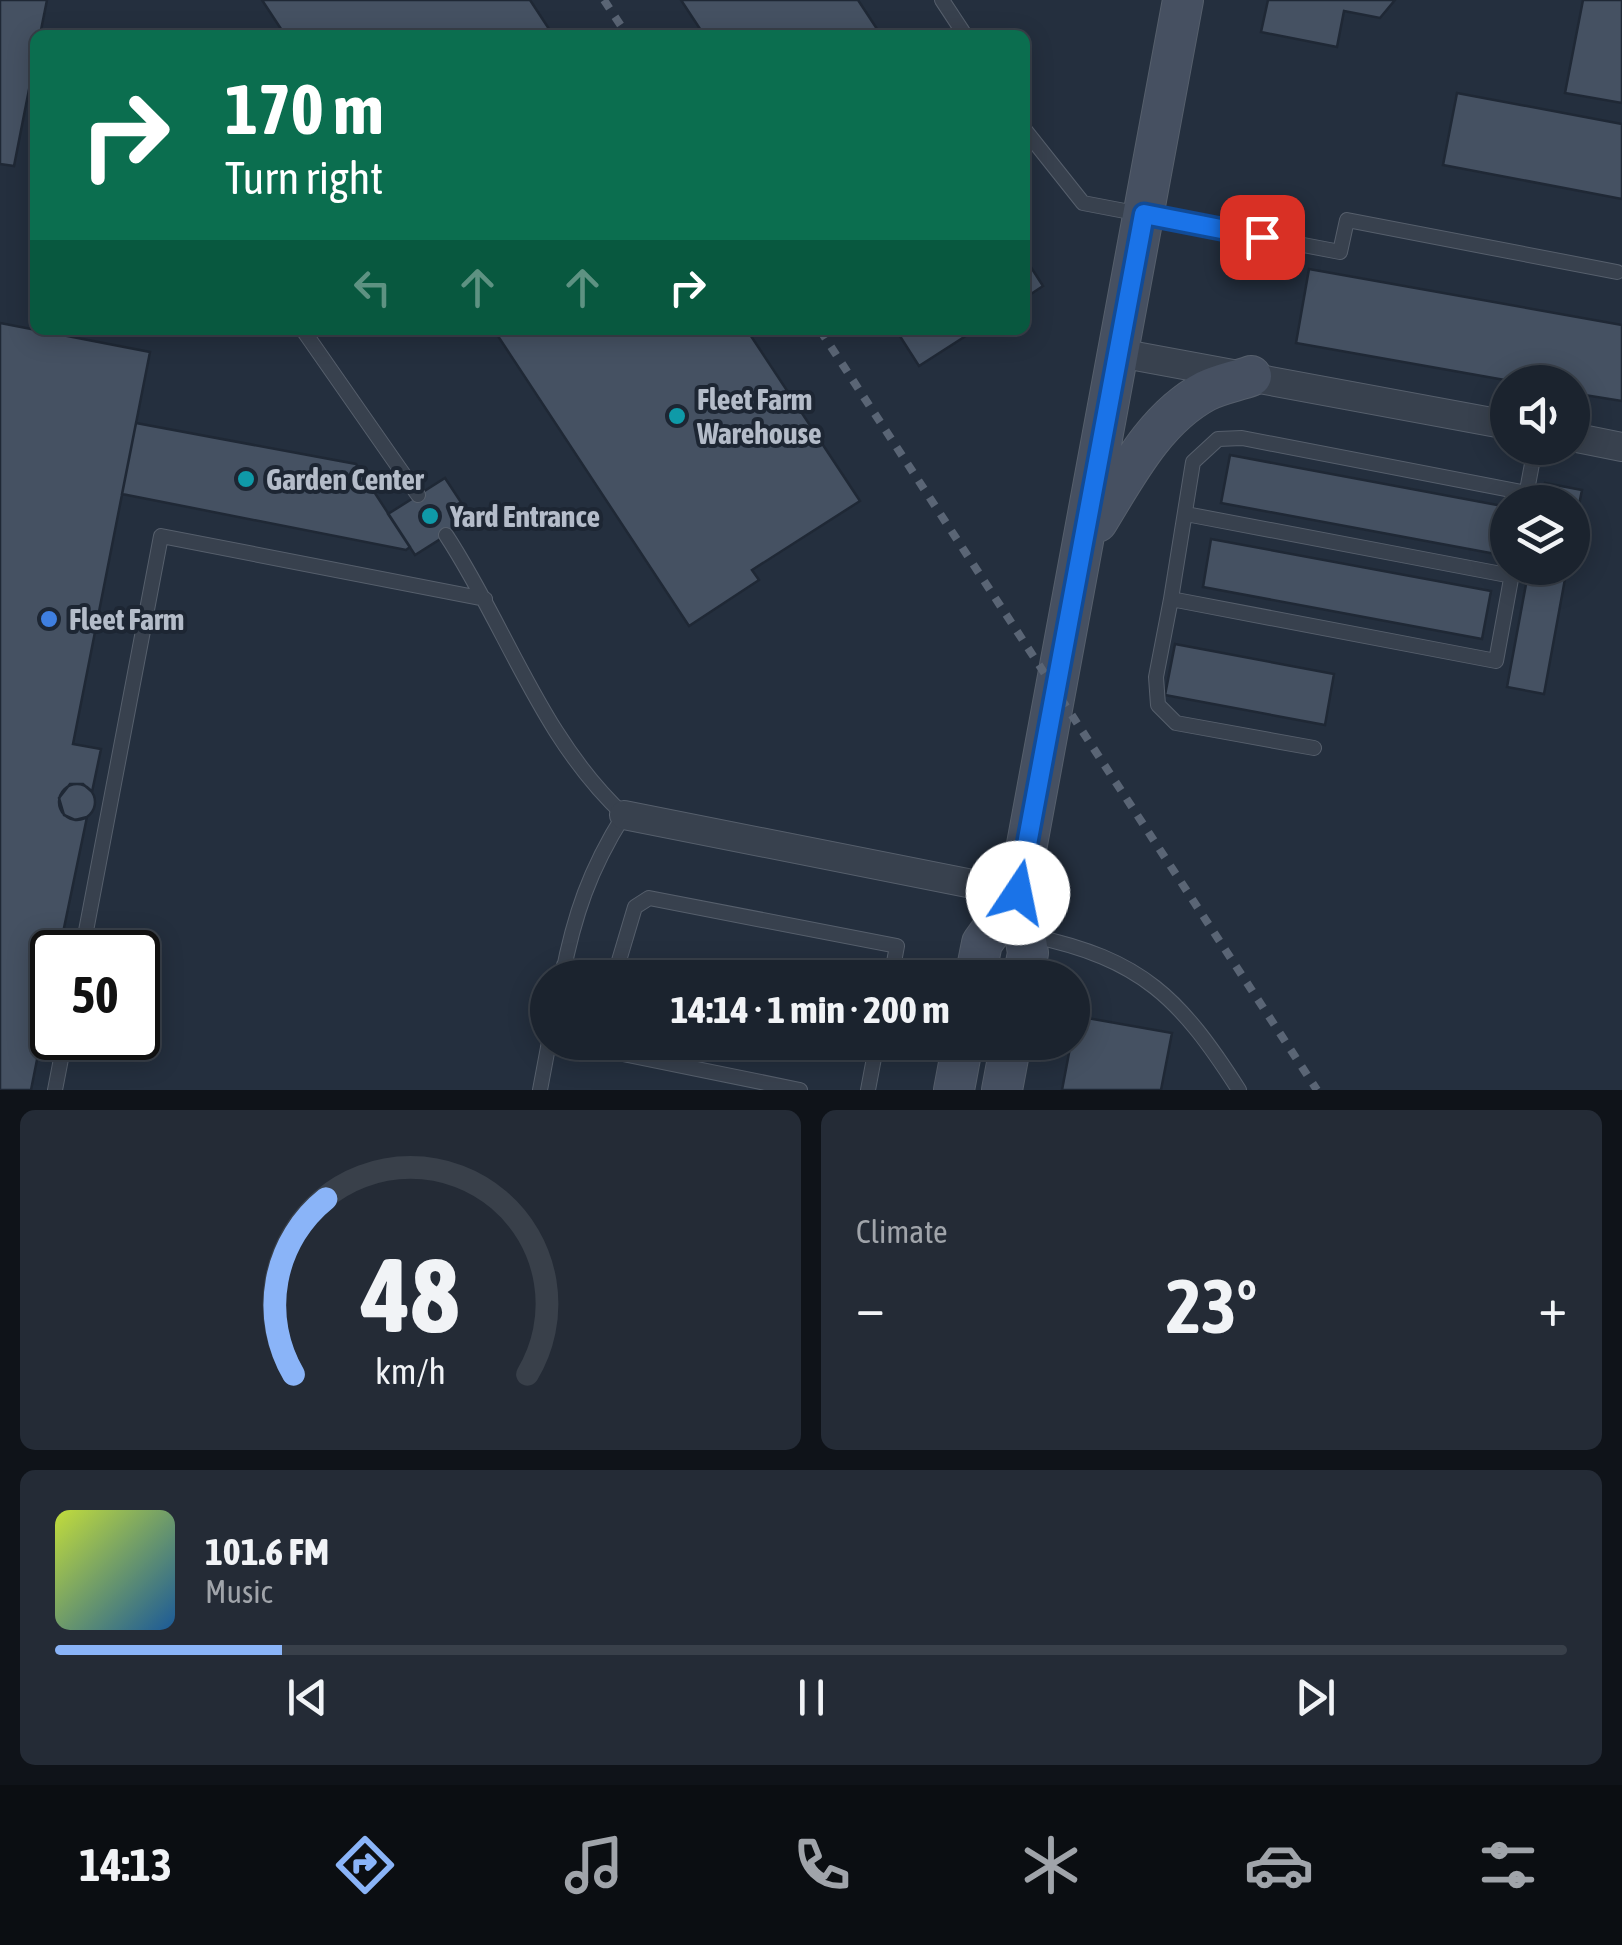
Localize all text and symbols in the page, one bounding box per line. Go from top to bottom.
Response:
text: 170 m [225,69,384,149]
icon: right [60,70,190,200]
text: Turn right [225,152,383,204]
pin [1220,195,1305,280]
icon: arrive [1235,210,1290,265]
icon: left [345,260,400,315]
icon: ahead [450,260,505,315]
icon: ahead [555,260,610,315]
icon: right [660,260,715,315]
map controls [1490,365,1590,585]
button: sound [1490,365,1590,465]
place label: Fleet Farm Warehouse [696,382,822,450]
marker: Fleet Farm Warehouse [666,405,688,427]
place label: Garden Center [266,462,425,496]
marker: Garden Center [235,468,257,490]
button: layers [1490,485,1590,585]
place label: Yard Entrance [449,499,600,533]
marker: Yard Entrance [419,505,441,527]
place label: Fleet Farm [69,602,184,636]
marker: Fleet Farm [38,608,60,630]
position arrow [966,841,1070,945]
speed limit sign: 50 [30,930,160,1060]
text: 14:14 · 1 min · 200 m [670,988,950,1031]
text: Climate [856,1213,948,1250]
text: 48 [361,1235,459,1354]
text: 23° [1166,1263,1257,1349]
text: − [856,1275,885,1338]
text: + [1538,1275,1567,1338]
text: km/h [375,1351,446,1392]
text: 101.6 FM [205,1530,329,1573]
text: Music [205,1573,272,1610]
icon: previous [280,1670,335,1725]
icon: pause [784,1670,839,1725]
icon: next [1288,1670,1343,1725]
icon: directions [330,1830,400,1900]
icon: music [559,1830,629,1900]
icon: phone [787,1830,857,1900]
icon: climate [1016,1830,1086,1900]
icon: car [1244,1830,1314,1900]
icon: filters [1473,1830,1543,1900]
text: 14:13 [79,1839,172,1891]

